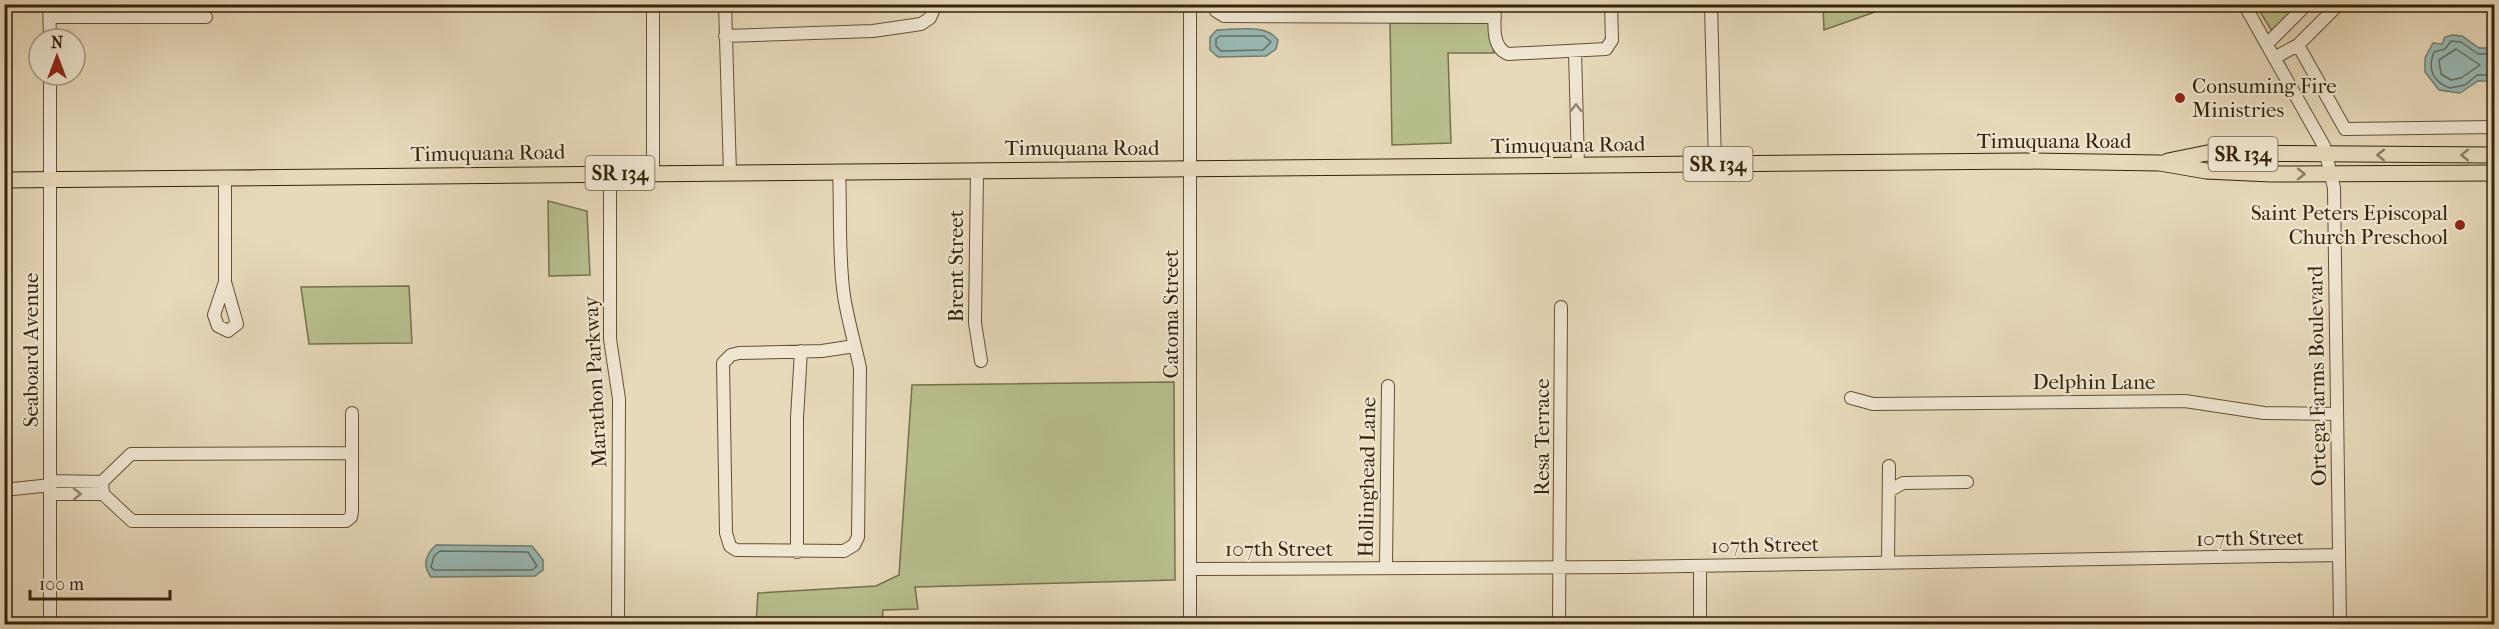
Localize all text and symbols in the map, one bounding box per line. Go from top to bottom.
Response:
north arrow [27,27,87,87]
text: N [51,33,64,52]
place label: Consuming Fire Ministries [2192,74,2337,122]
marker: Consuming Fire Ministries [2173,91,2187,105]
one-way arrow [1570,104,1583,113]
street label: Timuquana Road [1977,129,2132,153]
street label: Timuquana Road [1490,132,1646,158]
street label: Timuquana Road [1005,136,1160,160]
road number: SR 134 [2208,137,2278,171]
street label: Timuquana Road [410,140,566,166]
road number: SR 134 [1684,147,1752,181]
one-way arrow [2376,149,2385,161]
one-way arrow [2461,149,2470,161]
road number: SR 134 [586,156,654,190]
one-way arrow [2296,168,2305,181]
place label: Saint Peters Episcopal Church Preschool [2251,201,2448,249]
street label: Brent Street [944,209,968,322]
marker: Saint Peters Episcopal Church Preschool [2453,218,2467,232]
street label: Catoma Street [1159,249,1183,379]
street label: Ortega Farms Boulevard [2303,265,2331,486]
street label: Seaboard Avenue [19,273,43,427]
street label: Marathon Parkway [578,295,611,468]
street label: Delphin Lane [2033,370,2155,394]
street label: Resa Terrace [1530,378,1554,496]
street label: Hollinghead Lane [1354,396,1380,558]
one-way arrow [72,488,81,500]
street label: 107th Street [2196,525,2305,551]
street label: 107th Street [1711,532,1820,558]
street label: 107th Street [1225,537,1334,561]
scale bar [30,563,170,601]
text: 100 m [39,574,84,595]

